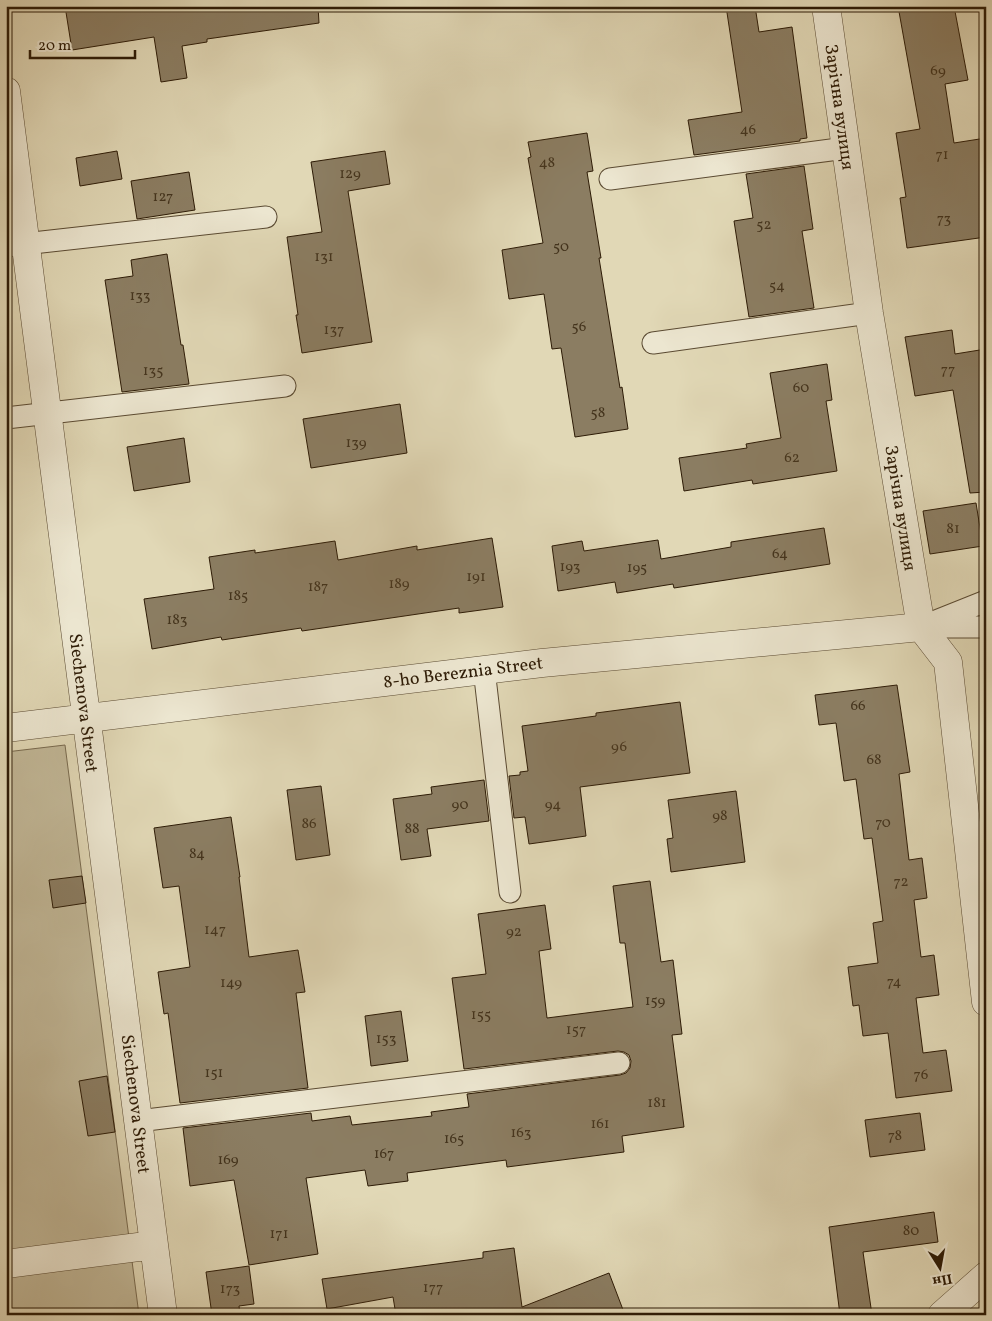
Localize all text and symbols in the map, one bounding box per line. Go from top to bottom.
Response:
scale bar [30,28,135,60]
text: 20 m [38,36,71,57]
street label: Зарічна вулиця [817,43,860,172]
house number: 69 [930,61,946,82]
house number: 46 [740,120,756,141]
house number: 71 [935,145,949,166]
house number: 48 [539,153,555,174]
house number: 129 [339,164,361,185]
house number: 127 [153,187,173,208]
house number: 73 [937,209,951,230]
house number: 52 [756,215,772,236]
house number: 50 [553,237,569,258]
house number: 131 [314,247,334,268]
house number: 54 [769,276,785,297]
house number: 133 [129,286,151,307]
house number: 56 [572,317,586,338]
house number: 137 [324,320,344,341]
house number: 77 [941,360,955,381]
house number: 135 [143,361,163,382]
house number: 60 [793,378,809,399]
house number: 58 [591,403,605,424]
house number: 139 [345,433,367,454]
street label: Зарічна вулиця [877,444,922,573]
house number: 62 [784,448,800,469]
house number: 81 [946,519,960,540]
house number: 64 [772,544,788,565]
house number: 193 [559,557,581,578]
house number: 195 [627,558,647,579]
house number: 191 [466,567,486,588]
house number: 189 [388,574,410,595]
house number: 187 [308,577,328,598]
house number: 185 [228,586,248,607]
house number: 183 [166,610,188,631]
street label: Siechenova Street [62,632,103,774]
street label: 8-ho Bereznia Street [382,651,545,696]
house number: 66 [850,696,866,717]
house number: 96 [611,737,627,758]
house number: 68 [866,750,882,771]
house number: 90 [451,795,469,816]
house number: 94 [545,795,561,816]
house number: 98 [712,806,728,827]
house number: 70 [875,813,891,834]
house number: 86 [301,814,317,835]
house number: 88 [404,819,420,840]
house number: 84 [189,844,205,865]
house number: 72 [893,872,909,893]
house number: 147 [204,920,226,941]
house number: 92 [506,922,522,943]
house number: 74 [887,972,901,993]
house number: 149 [220,973,242,994]
house number: 159 [645,991,665,1012]
house number: 155 [471,1005,491,1026]
house number: 157 [566,1020,586,1041]
house number: 153 [376,1029,396,1050]
street label: Siechenova Street [114,1033,155,1175]
house number: 151 [205,1063,223,1084]
house number: 76 [914,1065,928,1086]
house number: 181 [647,1093,667,1114]
house number: 161 [590,1114,610,1135]
house number: 163 [511,1123,531,1144]
house number: 78 [888,1126,902,1147]
house number: 165 [444,1129,464,1150]
house number: 167 [374,1144,394,1165]
house number: 169 [217,1150,239,1171]
house number: 80 [903,1221,919,1242]
house number: 171 [270,1224,288,1245]
north arrow [914,1244,964,1294]
text: Пн [931,1268,954,1291]
house number: 177 [423,1278,443,1299]
house number: 173 [220,1279,240,1300]

